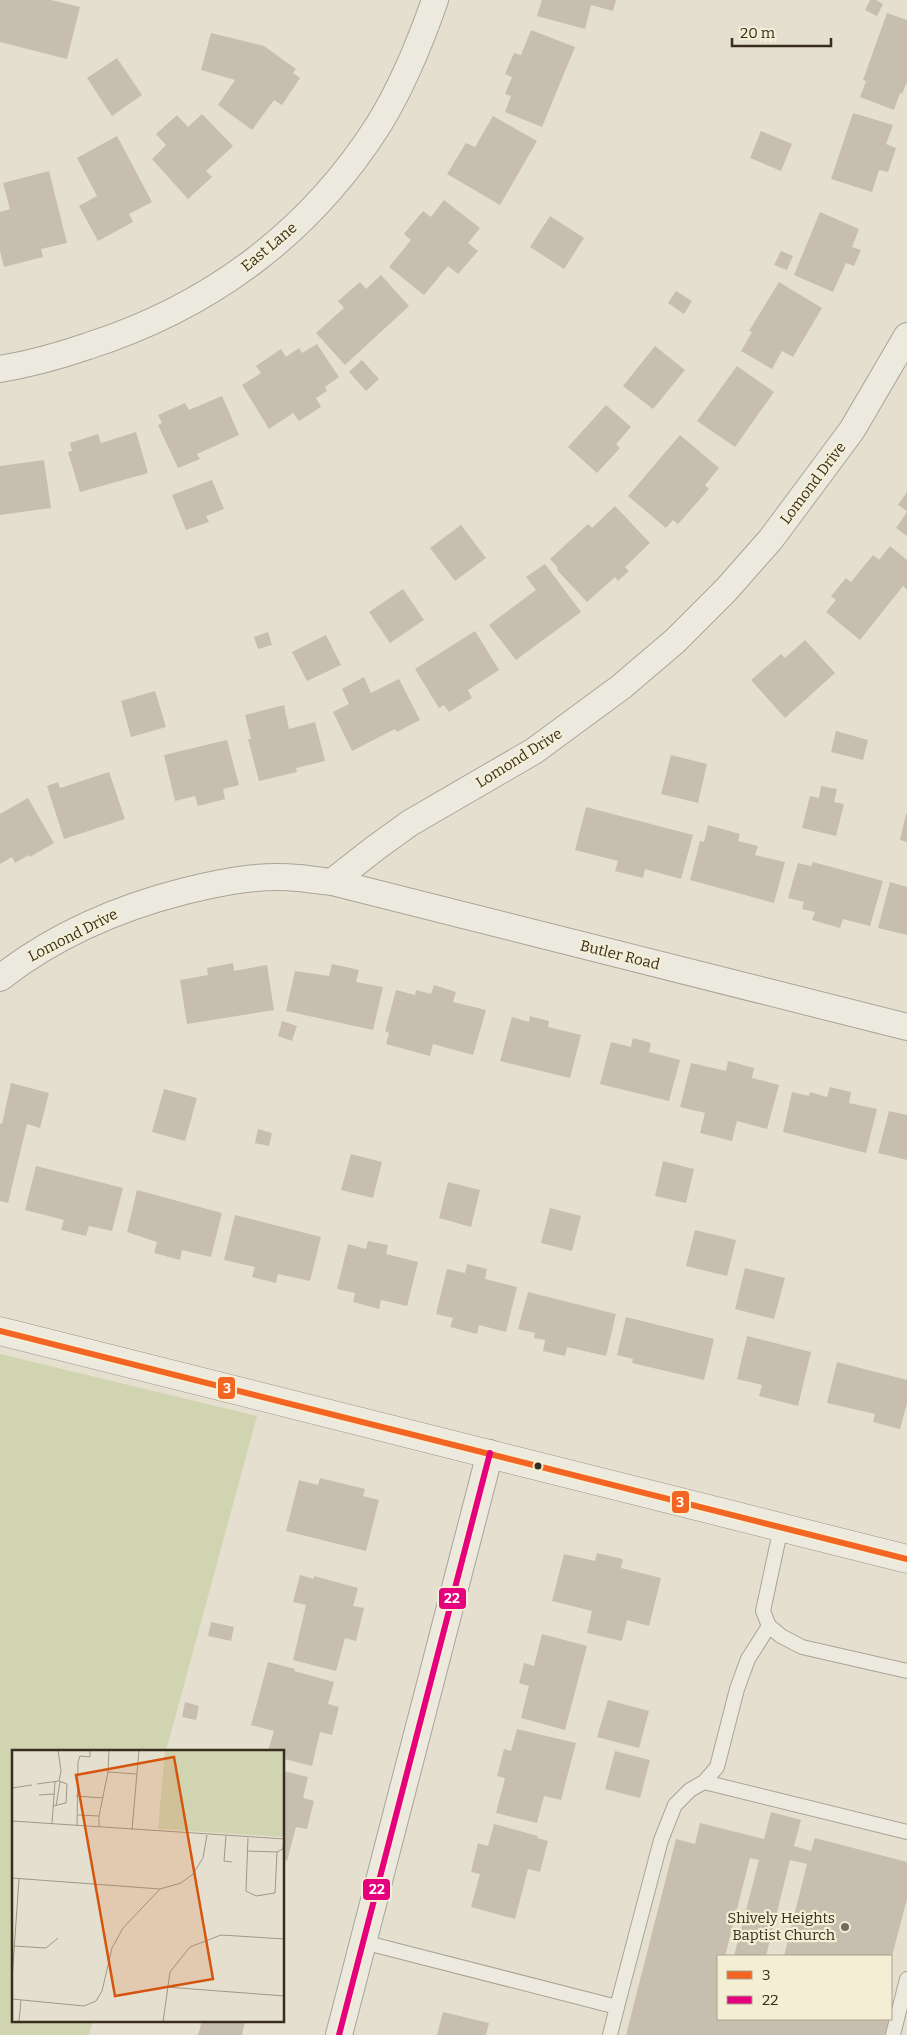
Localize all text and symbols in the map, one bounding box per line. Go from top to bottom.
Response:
scale bar [732,15,831,47]
text: 20 m [740,24,776,42]
street label: East Lane [238,219,300,275]
street label: Lomond Drive [776,438,850,528]
street label: Lomond Drive [473,724,565,792]
street label: Lomond Drive [25,905,121,965]
street label: Butler Road [578,936,662,974]
line badge: 3 [217,1376,236,1400]
text: 3 [223,1380,231,1397]
unlabelled marker [533,1461,543,1471]
line badge: 3 [671,1490,690,1514]
text: 3 [676,1494,684,1511]
line badge: 22 [438,1587,467,1610]
text: 22 [444,1590,460,1607]
inset map [12,1750,285,2022]
line badge: 22 [362,1878,391,1901]
text: 22 [369,1881,385,1898]
place label: Shively Heights Baptist Church [727,1909,836,1944]
marker: Shively Heights Baptist Church [839,1921,851,1933]
legend [717,1955,892,2020]
text: 3 [762,1966,771,1984]
text: 22 [762,1991,778,2009]

